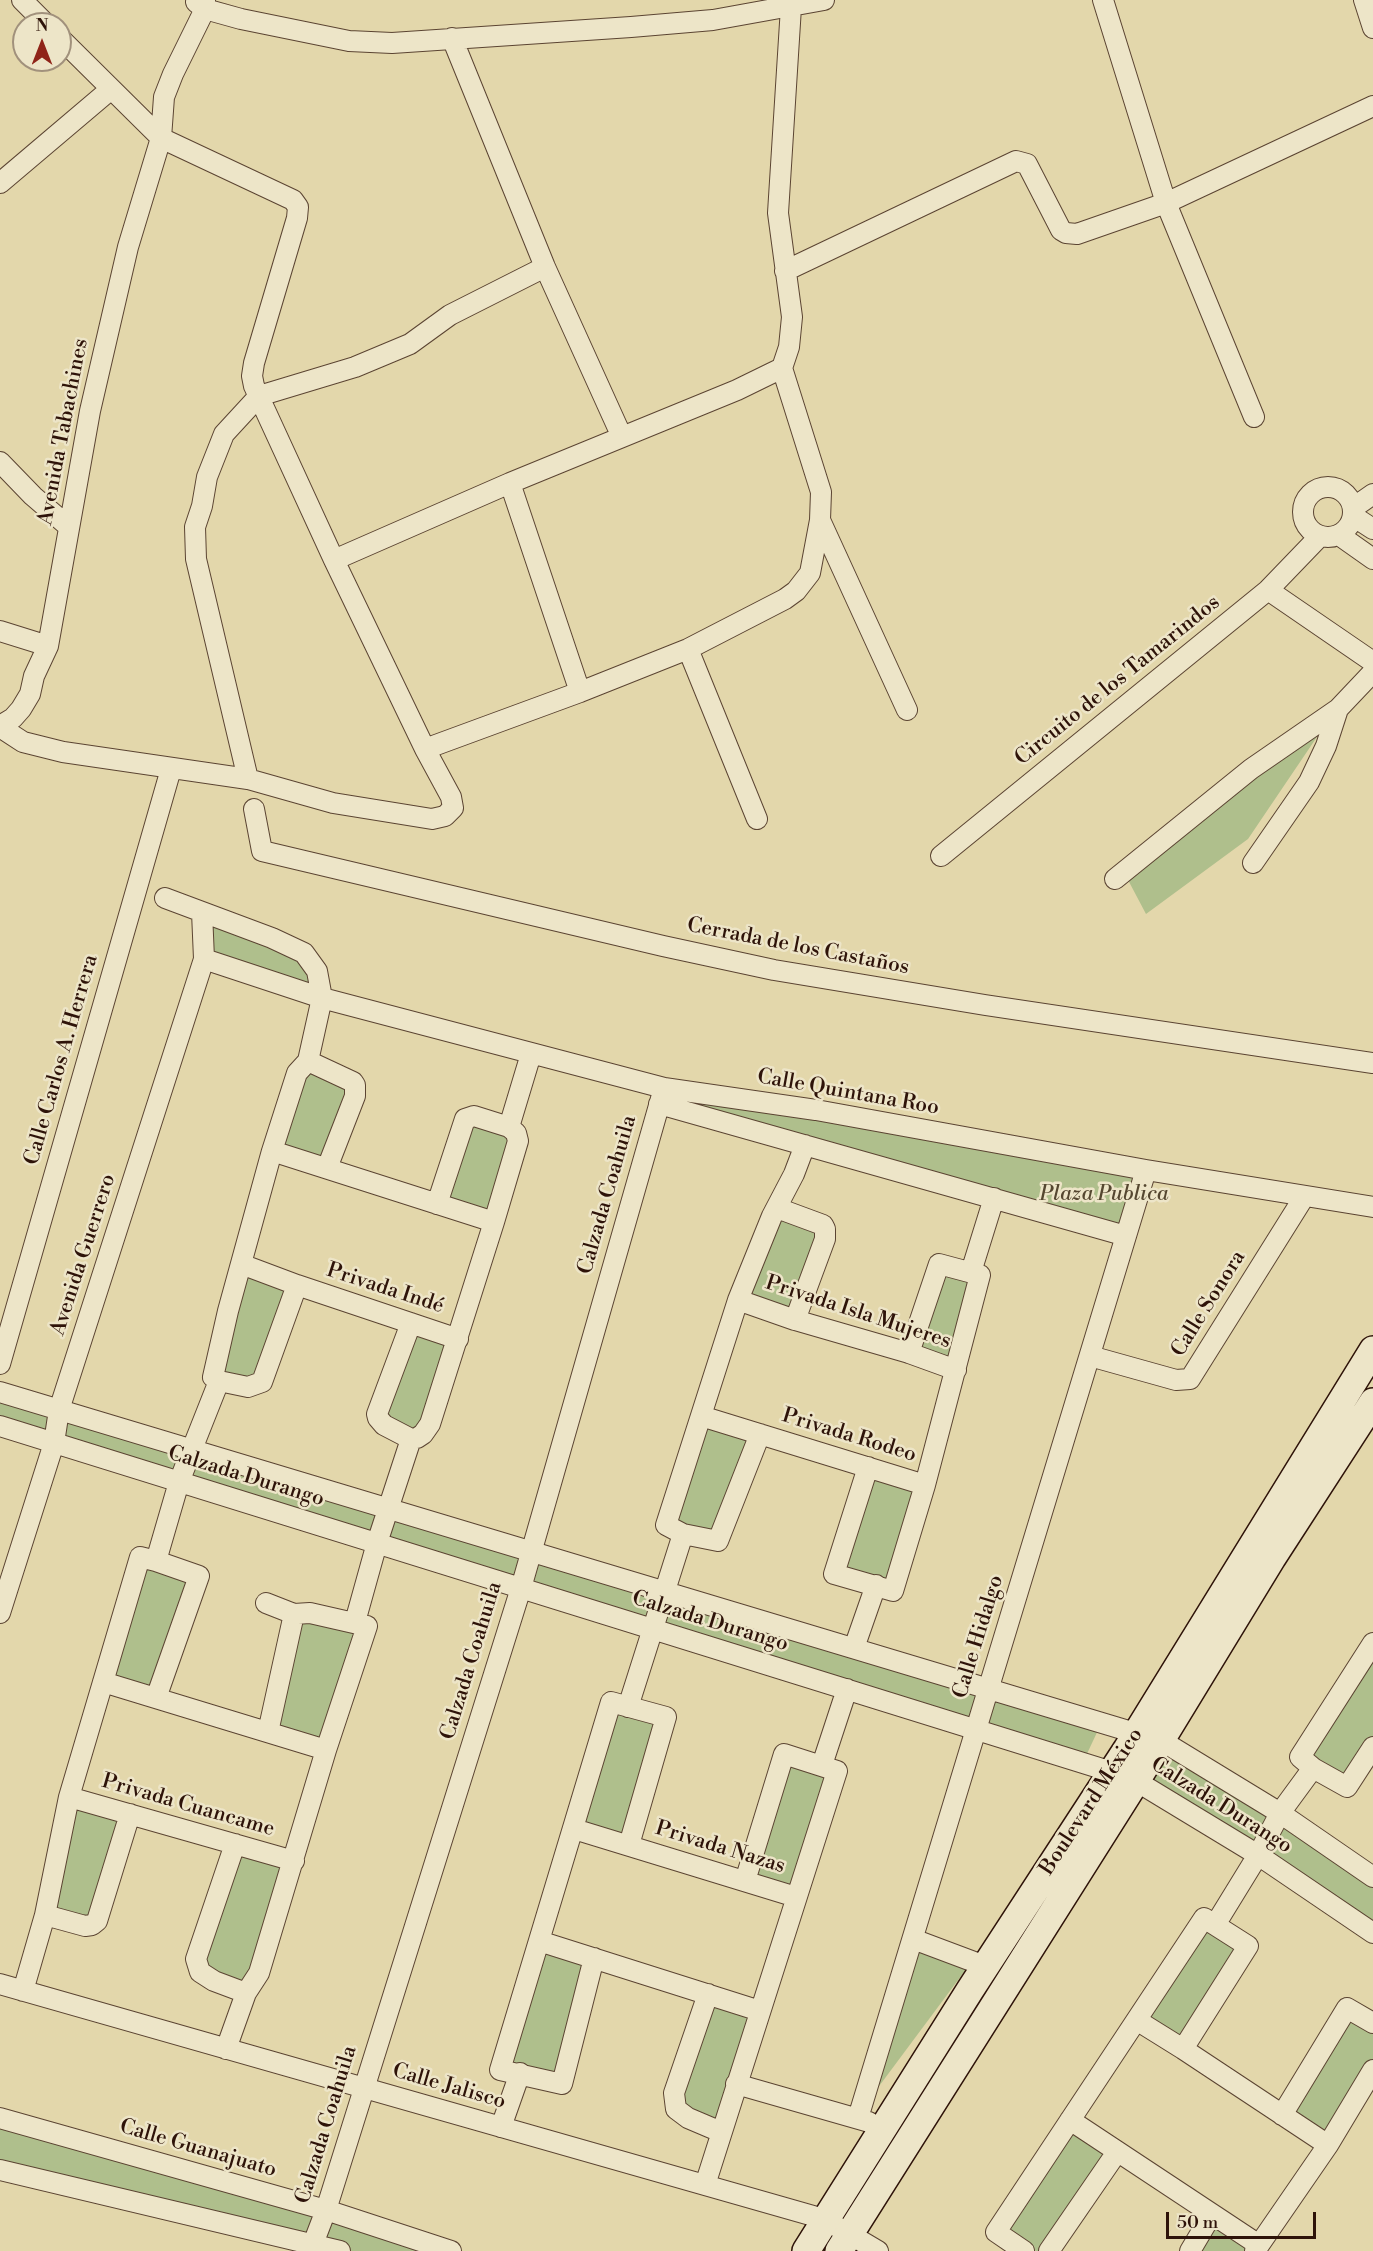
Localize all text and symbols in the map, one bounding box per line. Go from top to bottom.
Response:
north arrow [12,12,72,72]
text: N [36,16,48,36]
street label: Avenida Tabachines [34,337,94,527]
street label: Circuito de los Tamarindos [1011,591,1225,771]
street label: Cerrada de los Castaños [685,913,911,981]
street label: Calle Carlos A. Herrera [20,952,104,1168]
street label: Calle Quintana Roo [755,1065,941,1121]
street label: Calzada Coahuila [573,1113,643,1277]
street label: Avenida Guerrero [46,1171,122,1339]
park label: Plaza Publica [1040,1182,1168,1208]
street label: Calle Sonora [1166,1246,1252,1362]
street label: Privada Indé [323,1258,447,1320]
street label: Privada Isla Mujeres [762,1271,954,1355]
street label: Privada Rodeo [779,1404,919,1468]
street label: Calzada Durango [165,1441,327,1513]
street label: Calle Hidalgo [948,1572,1010,1702]
street label: Calzada Coahuila [436,1579,508,1743]
street label: Calzada Durango [629,1586,791,1658]
street label: Boulevard México [1035,1724,1149,1880]
street label: Calzada Durango [1146,1752,1296,1860]
street label: Privada Cuancame [99,1769,277,1843]
street label: Privada Nazas [652,1816,788,1880]
street label: Calzada Coahuila [291,2043,363,2207]
street label: Calle Jalisco [389,2059,509,2115]
street label: Calle Guanajuato [117,2115,279,2183]
scale bar [1169,2200,1319,2238]
text: 50 m [1177,2211,1218,2234]

